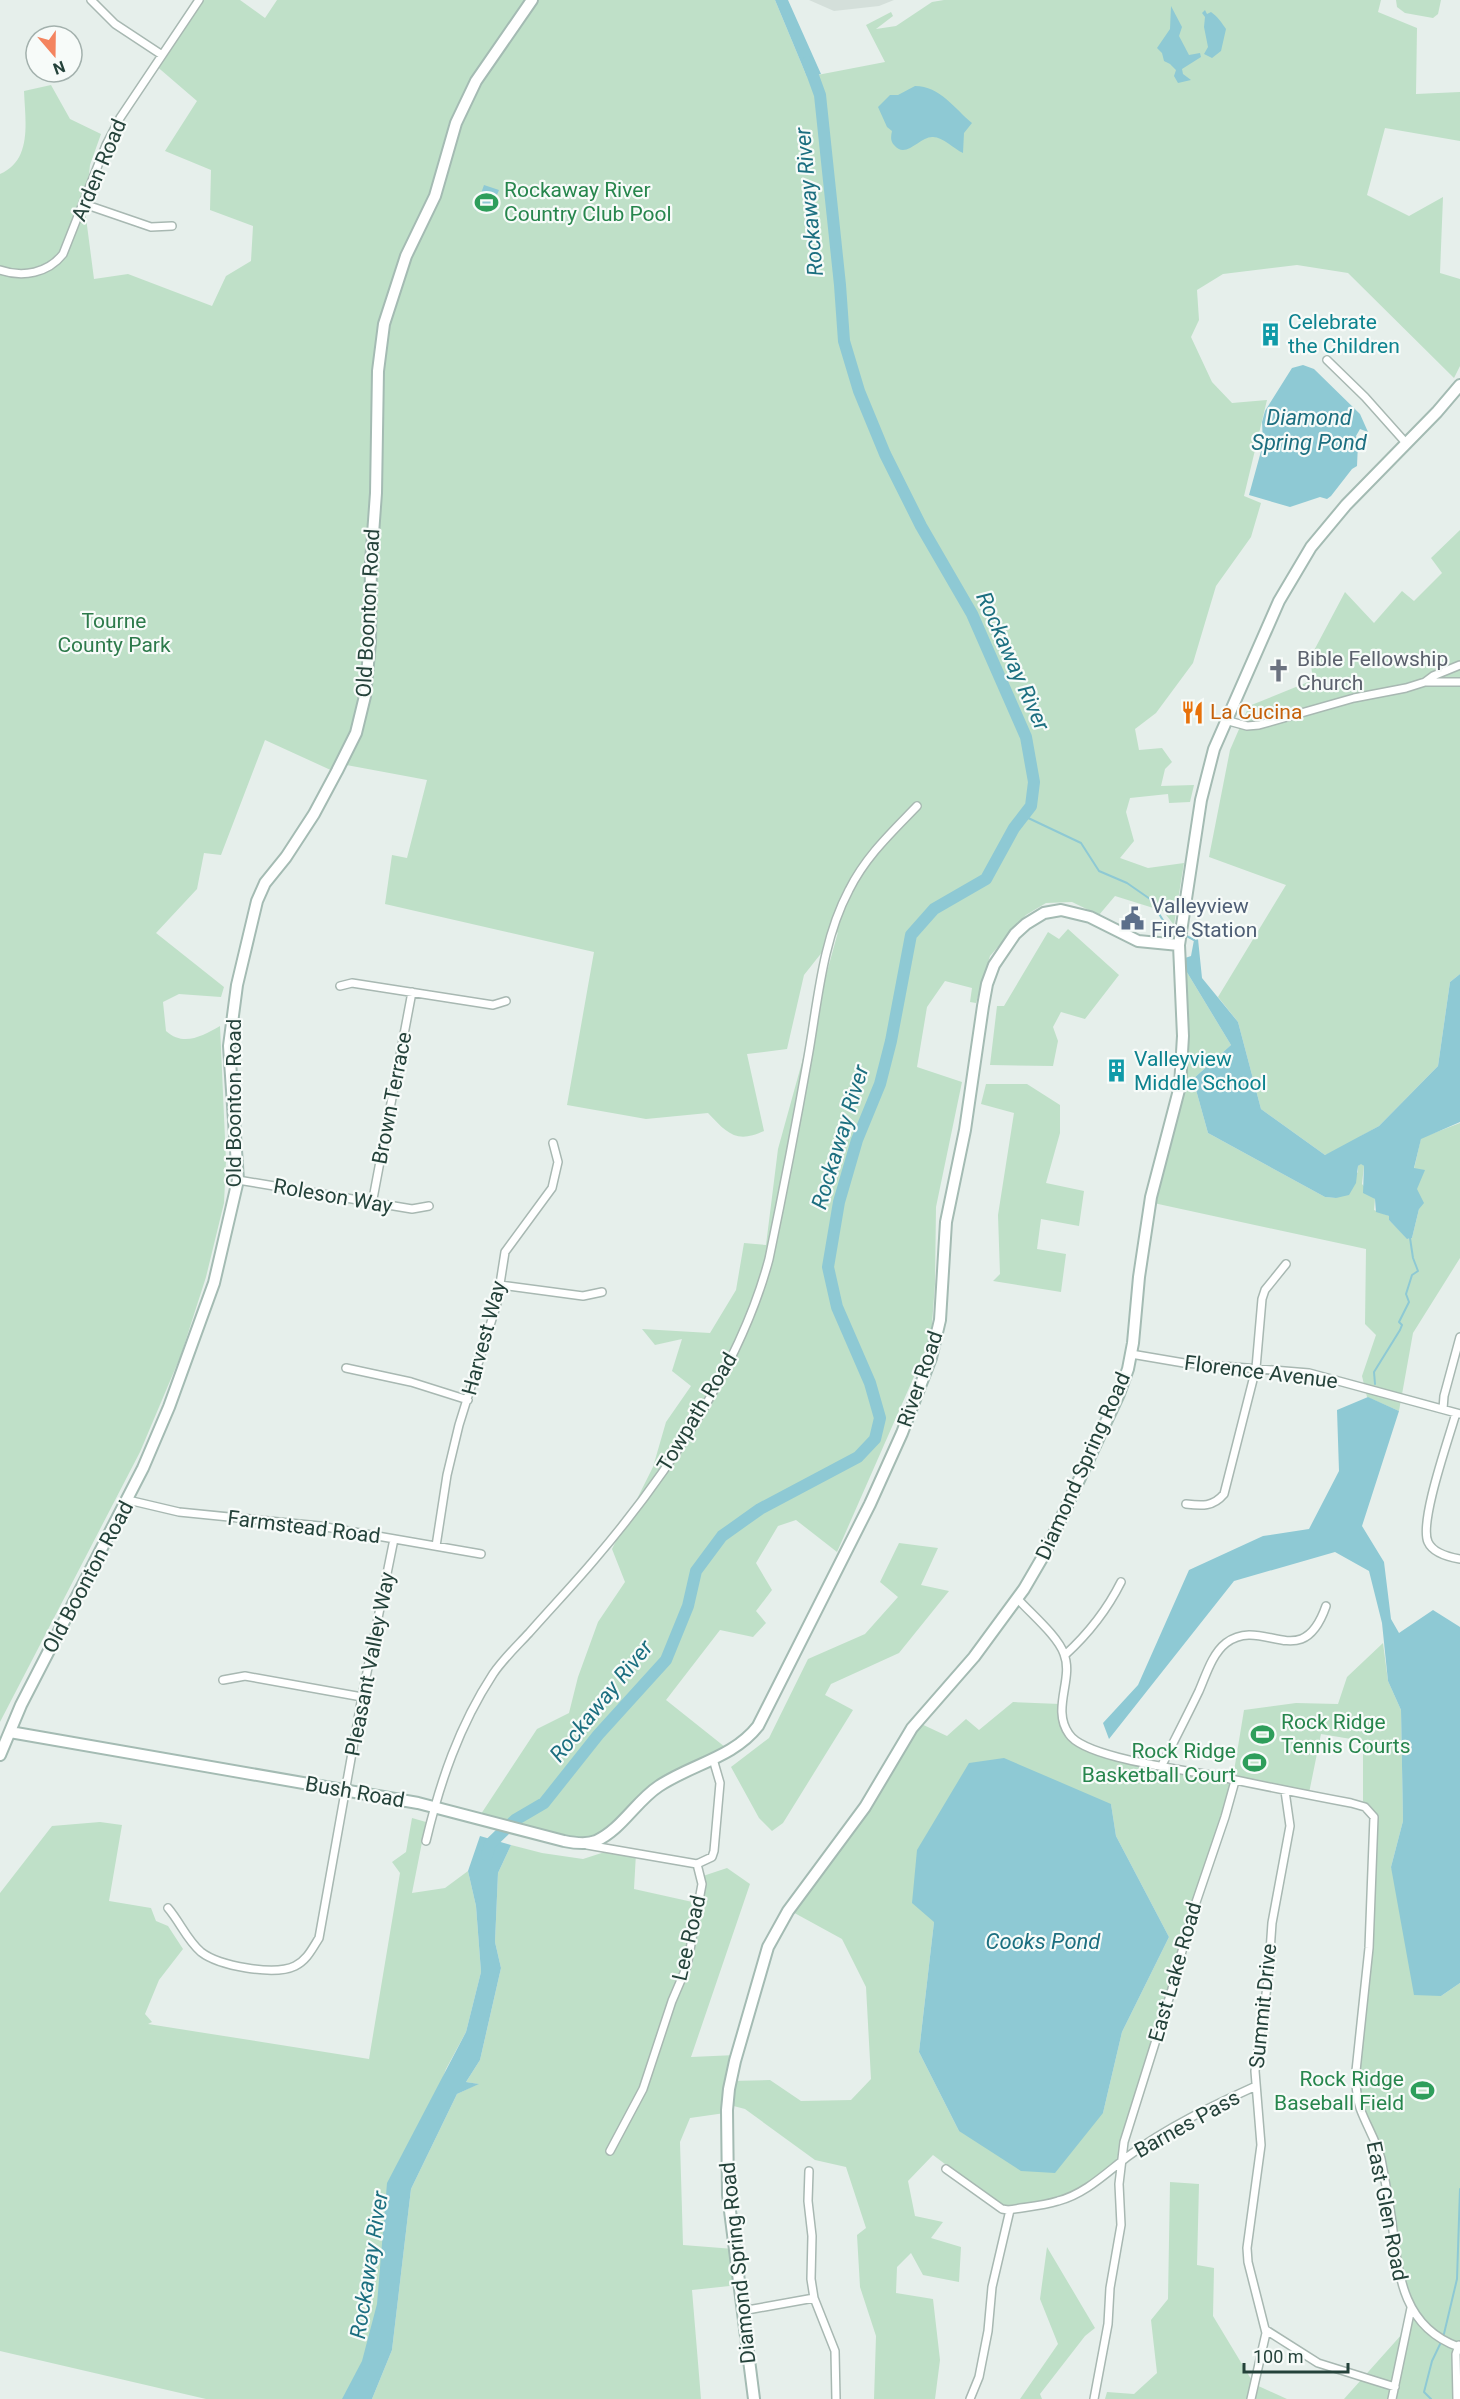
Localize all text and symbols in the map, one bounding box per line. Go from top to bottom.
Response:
north arrow [24,24,84,84]
text: N [50,57,68,78]
street label: Arden Road [67,115,131,225]
water label: Rockaway River [790,126,828,277]
place label: Rockaway River Country Club Pool [504,178,672,226]
sports icon: Rockaway River Country Club Pool [473,189,499,215]
place label: Celebrate the Children [1288,310,1400,358]
building icon: Celebrate the Children [1257,321,1283,347]
water label: Diamond Spring Pond [1251,405,1368,455]
street label: Old Boonton Road [352,528,384,698]
water label: Rockaway River [971,588,1055,735]
park label: Tourne County Park [57,609,171,657]
place label: Bible Fellowship Church [1297,647,1448,695]
church icon: Bible Fellowship Church [1266,658,1292,684]
restaurant icon: La Cucina [1179,699,1205,725]
place label: La Cucina [1210,700,1302,724]
place label: Valleyview Fire Station [1151,894,1257,942]
public building icon: Valleyview Fire Station [1120,905,1146,931]
street label: Old Boonton Road [222,1019,246,1187]
street label: Brown Terrace [367,1030,417,1166]
place label: Valleyview Middle School [1134,1047,1267,1095]
building icon: Valleyview Middle School [1103,1058,1129,1084]
water label: Rockaway River [806,1061,874,1212]
street label: Roleson Way [272,1174,394,1218]
street label: Harvest Way [457,1278,511,1398]
street label: River Road [892,1328,948,1430]
street label: Towpath Road [652,1348,742,1476]
street label: Florence Avenue [1183,1351,1339,1393]
street label: Diamond Spring Road [1031,1369,1135,1563]
street label: Old Boonton Road [38,1497,138,1657]
street label: Farmstead Road [226,1506,382,1548]
street label: Pleasant Valley Way [340,1570,400,1758]
water label: Rockaway River [544,1635,658,1767]
place label: Rock Ridge Tennis Courts [1281,1710,1411,1758]
sports icon: Rock Ridge Tennis Courts [1250,1721,1276,1747]
place label: Rock Ridge Basketball Court [1082,1739,1236,1787]
sports icon: Rock Ridge Basketball Court [1241,1750,1267,1776]
street label: Bush Road [303,1771,407,1813]
street label: Lee Road [668,1893,710,1983]
street label: East Lake Road [1144,1899,1206,2045]
water label: Cooks Pond [986,1929,1101,1954]
street label: Summit Drive [1245,1942,1281,2070]
place label: Rock Ridge Baseball Field [1274,2067,1404,2115]
sports icon: Rock Ridge Baseball Field [1409,2078,1435,2104]
street label: Barnes Pass [1130,2085,1244,2163]
street label: East Glen Road [1362,2139,1412,2283]
street label: Diamond Spring Road [715,2161,761,2365]
water label: Rockaway River [345,2189,393,2341]
scale bar [1244,2336,1348,2374]
text: 100 m [1253,2346,1304,2367]

